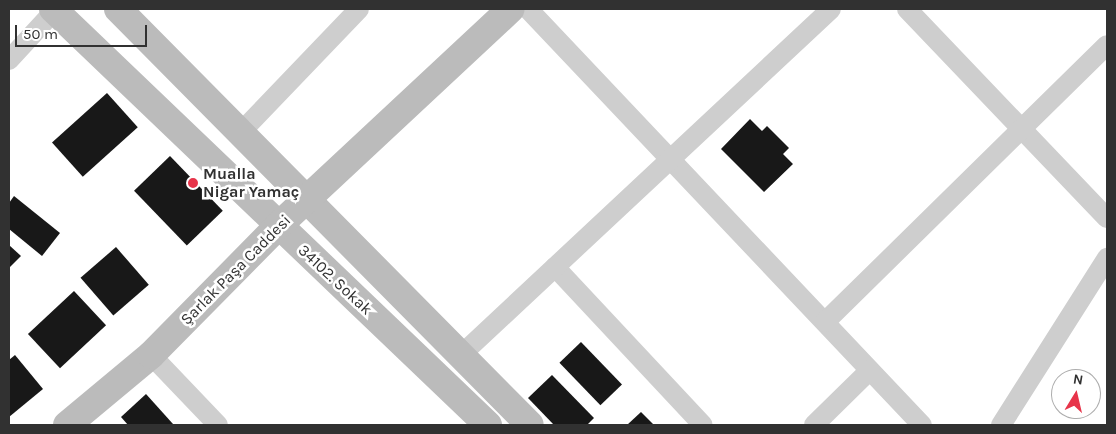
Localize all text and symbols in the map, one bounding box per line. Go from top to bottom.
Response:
scale bar [18,15,150,47]
text: 50 m [23,25,58,43]
place label: Mualla Nigar Yamaç [203,164,299,202]
marker: Mualla Nigar Yamaç [187,177,199,189]
street label: Şarlak Paşa Caddesi [177,211,295,329]
street label: 34102. Sokak [294,241,376,319]
north arrow [1051,369,1101,419]
text: N [1072,370,1085,389]

